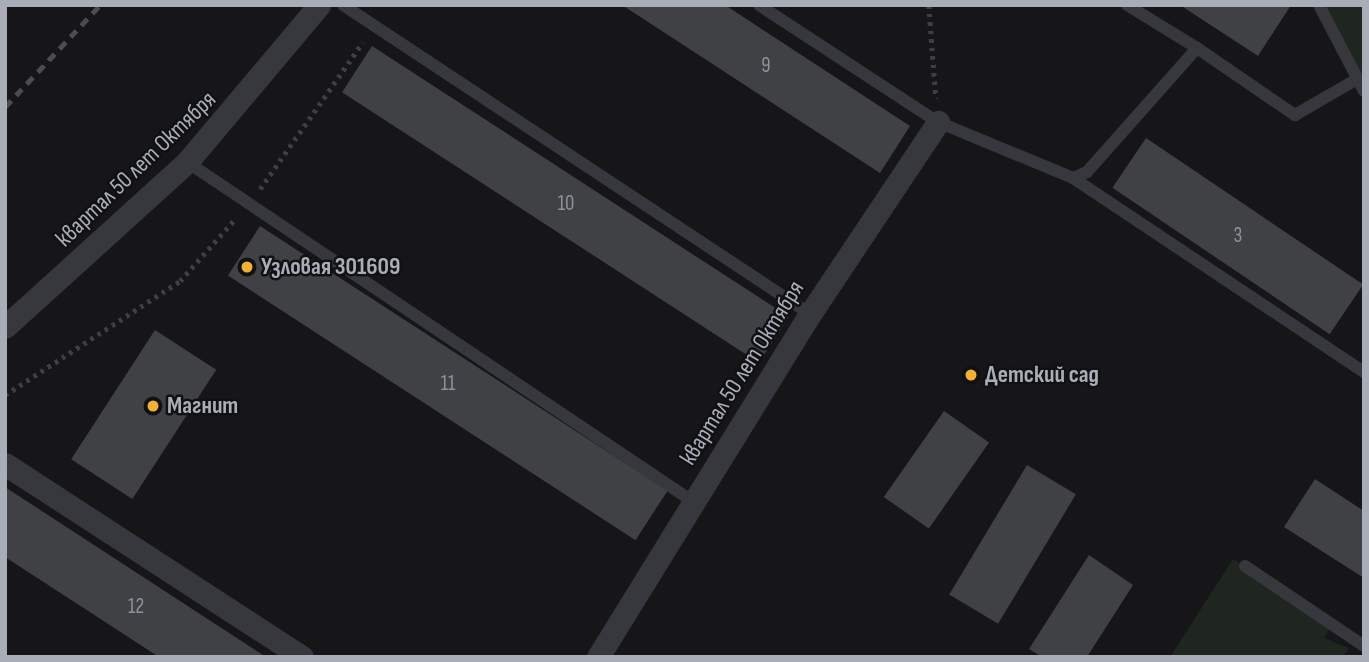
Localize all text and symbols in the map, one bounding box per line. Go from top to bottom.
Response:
house number: 9 [761,53,771,79]
street label: квартал 50 лет Октября [50,85,222,253]
house number: 10 [558,191,574,217]
house number: 3 [1234,223,1242,249]
place label: Узловая 301609 [261,253,400,281]
marker: Узловая 301609 [239,259,255,275]
street label: квартал 50 лет Октября [674,276,810,470]
place label: Детский сад [985,361,1099,389]
marker: Детский сад [963,367,979,383]
house number: 11 [441,371,455,397]
place label: Магнит [167,392,238,420]
marker: Магнит [145,398,161,414]
house number: 12 [128,594,144,620]

